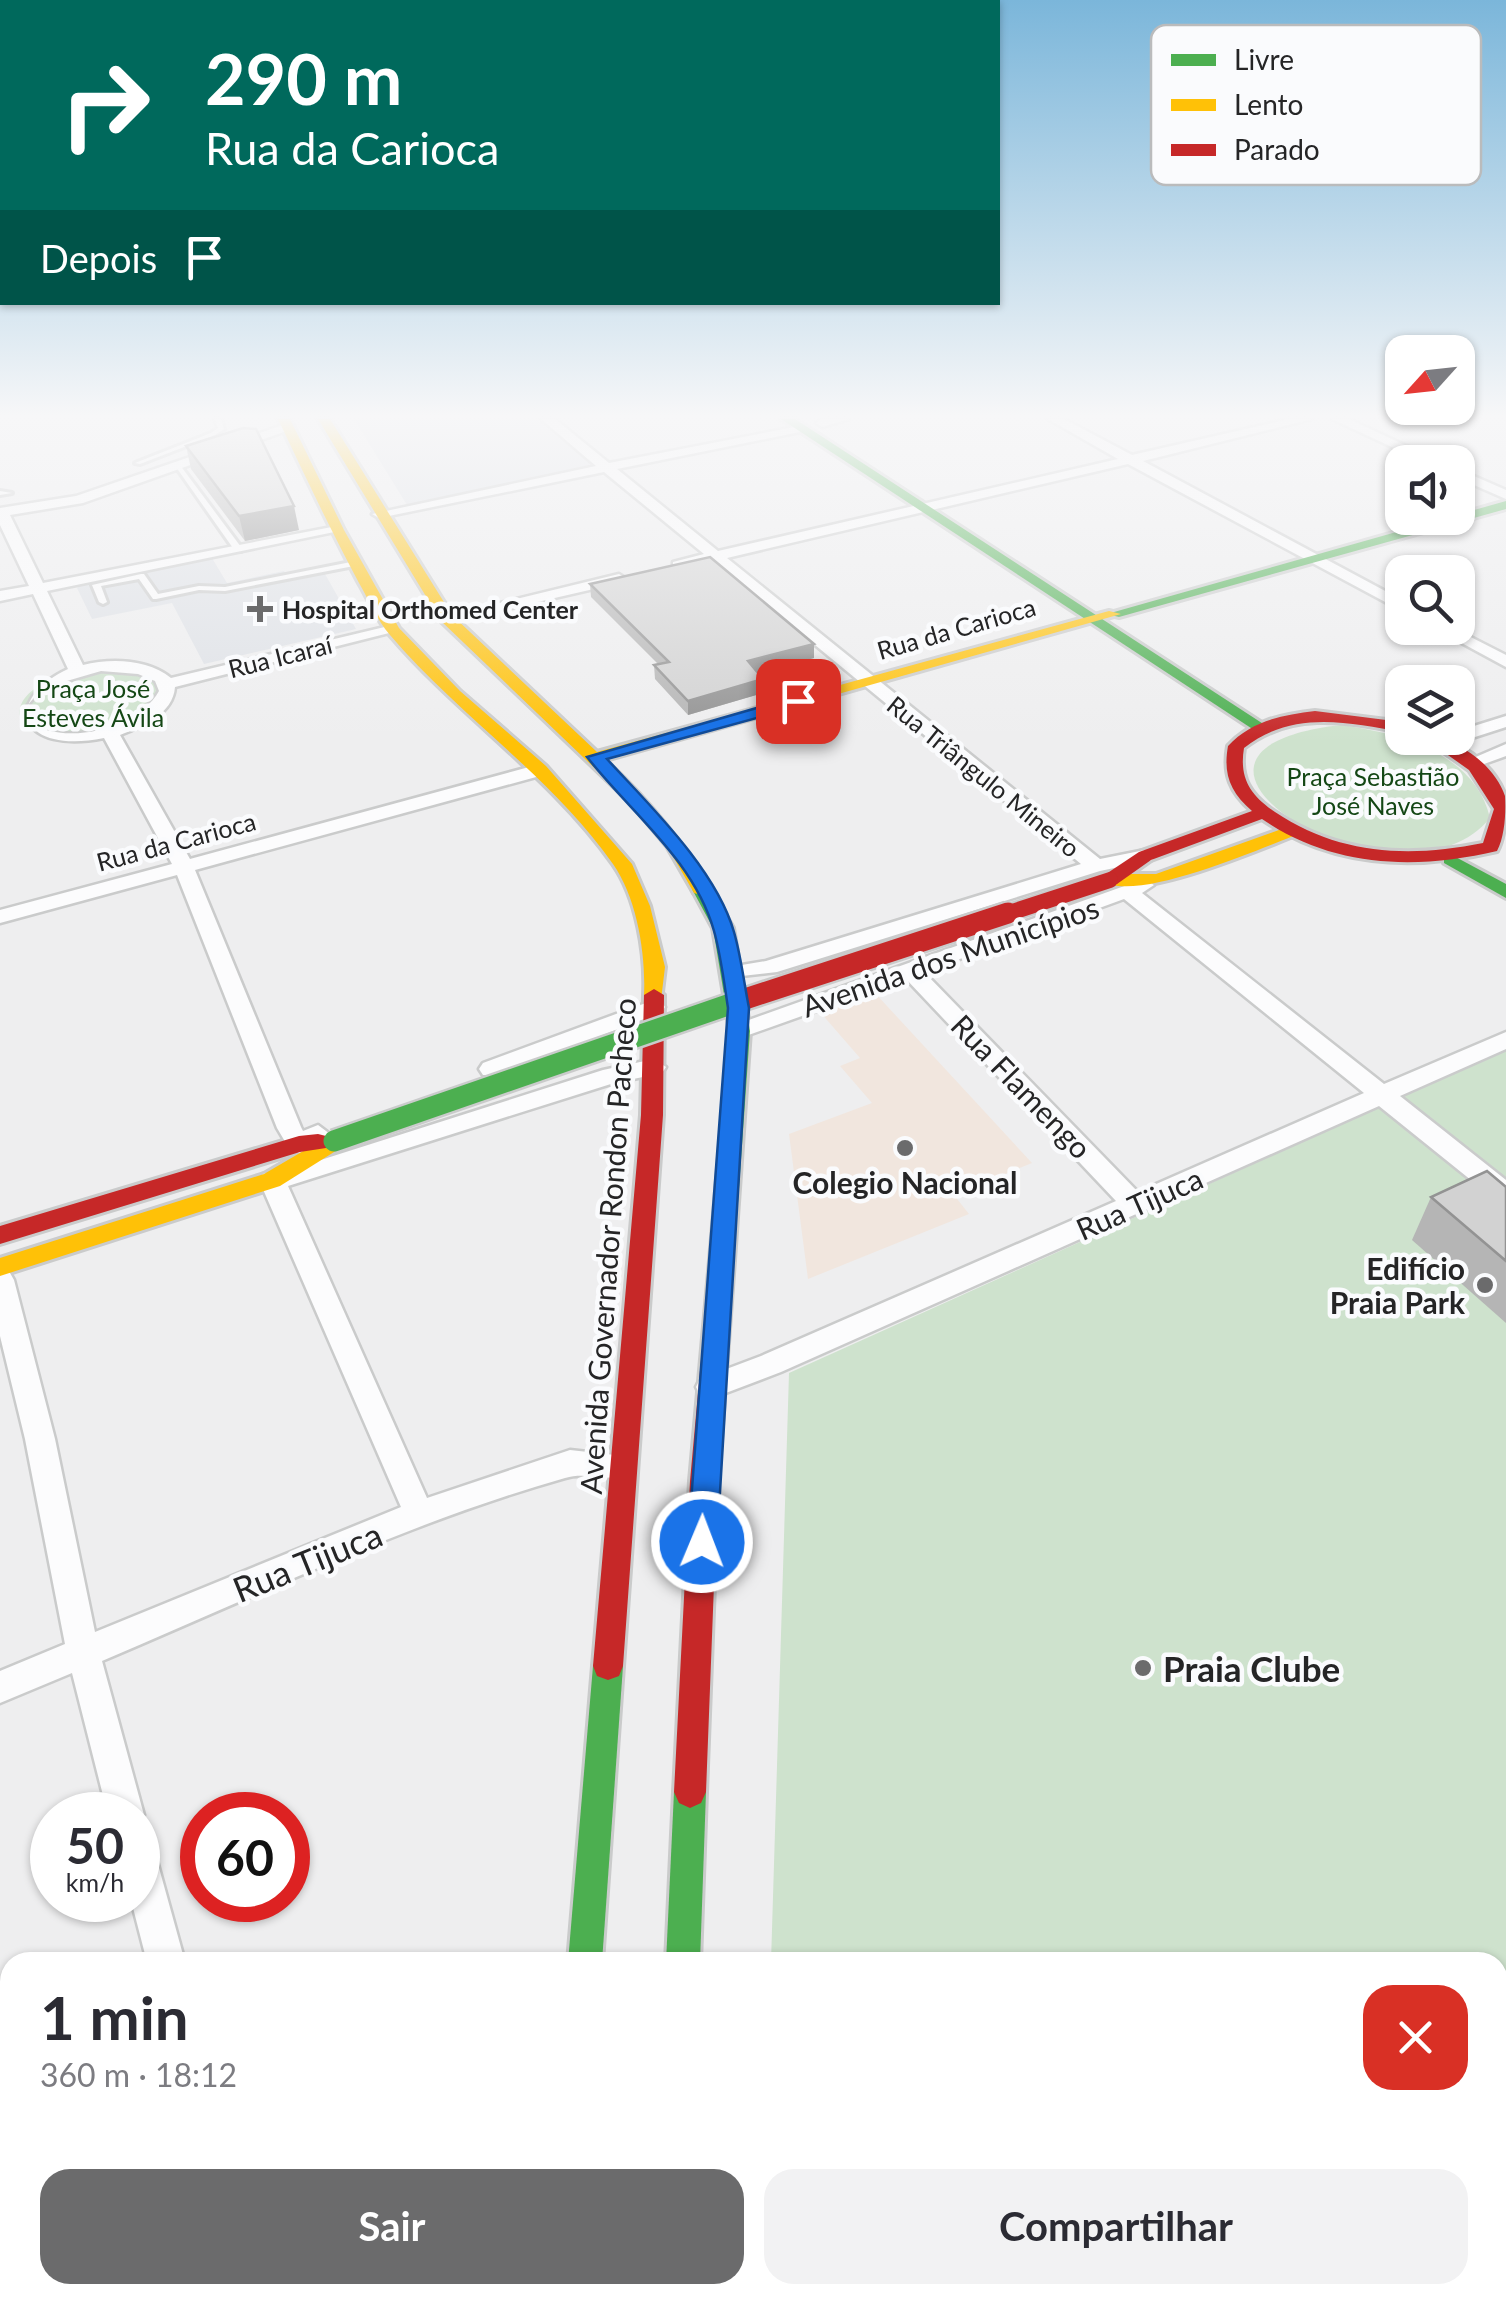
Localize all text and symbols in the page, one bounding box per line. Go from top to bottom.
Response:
legend [1151,25,1481,185]
text: 290 m [205,36,402,120]
icon: right [40,40,170,170]
text: Livre [1234,42,1294,76]
text: Lento [1234,87,1303,121]
text: Rua da Carioca [205,121,499,175]
text: Parado [1234,132,1320,166]
icon: arrive [177,230,232,285]
text: Depois [40,235,157,281]
north arrow [1385,335,1475,425]
map controls [1385,335,1475,755]
button: sound [1385,445,1475,535]
button: search [1385,555,1475,645]
street label: Rua da Carioca [873,591,1039,665]
place label: Hospital Orthomed Center [282,594,579,624]
marker: Hospital Orthomed Center [247,596,273,622]
street label: Rua Icaraí [225,628,336,683]
pin [756,659,841,744]
button: layers [1385,665,1475,755]
park label: Praça José Esteves Ávila [22,673,164,732]
icon: arrive [771,674,826,729]
street label: Rua Triângulo Mineiro [882,689,1086,863]
park label: Praça Sebastião José Naves [1287,761,1459,820]
street label: Rua da Carioca [93,805,259,877]
street label: Avenida dos Municípios [797,888,1103,1024]
street label: Avenida Governador Rondon Pacheco [572,997,642,1495]
street label: Rua Flamengo [945,1007,1099,1165]
marker: Colegio Nacional [894,1137,916,1159]
street label: Rua Tijuca [1070,1159,1208,1247]
place label: Colegio Nacional [792,1164,1018,1200]
place label: Edifício Praia Park [1330,1250,1466,1320]
marker: Edifício Praia Park [1474,1274,1496,1296]
position arrow [650,1490,754,1594]
street label: Rua Tijuca [226,1512,388,1610]
place label: Praia Clube [1163,1647,1340,1689]
marker: Praia Clube [1132,1657,1154,1679]
speed limit sign: 60 [180,1792,310,1922]
text: 50 [66,1815,124,1875]
text: km/h [66,1867,124,1897]
text: 1 min [40,1981,189,2053]
button: close [1363,1985,1468,2090]
text: 360 m · 18:12 [40,2055,237,2094]
button: Sair [40,2169,744,2284]
button: Compartilhar [764,2169,1468,2284]

